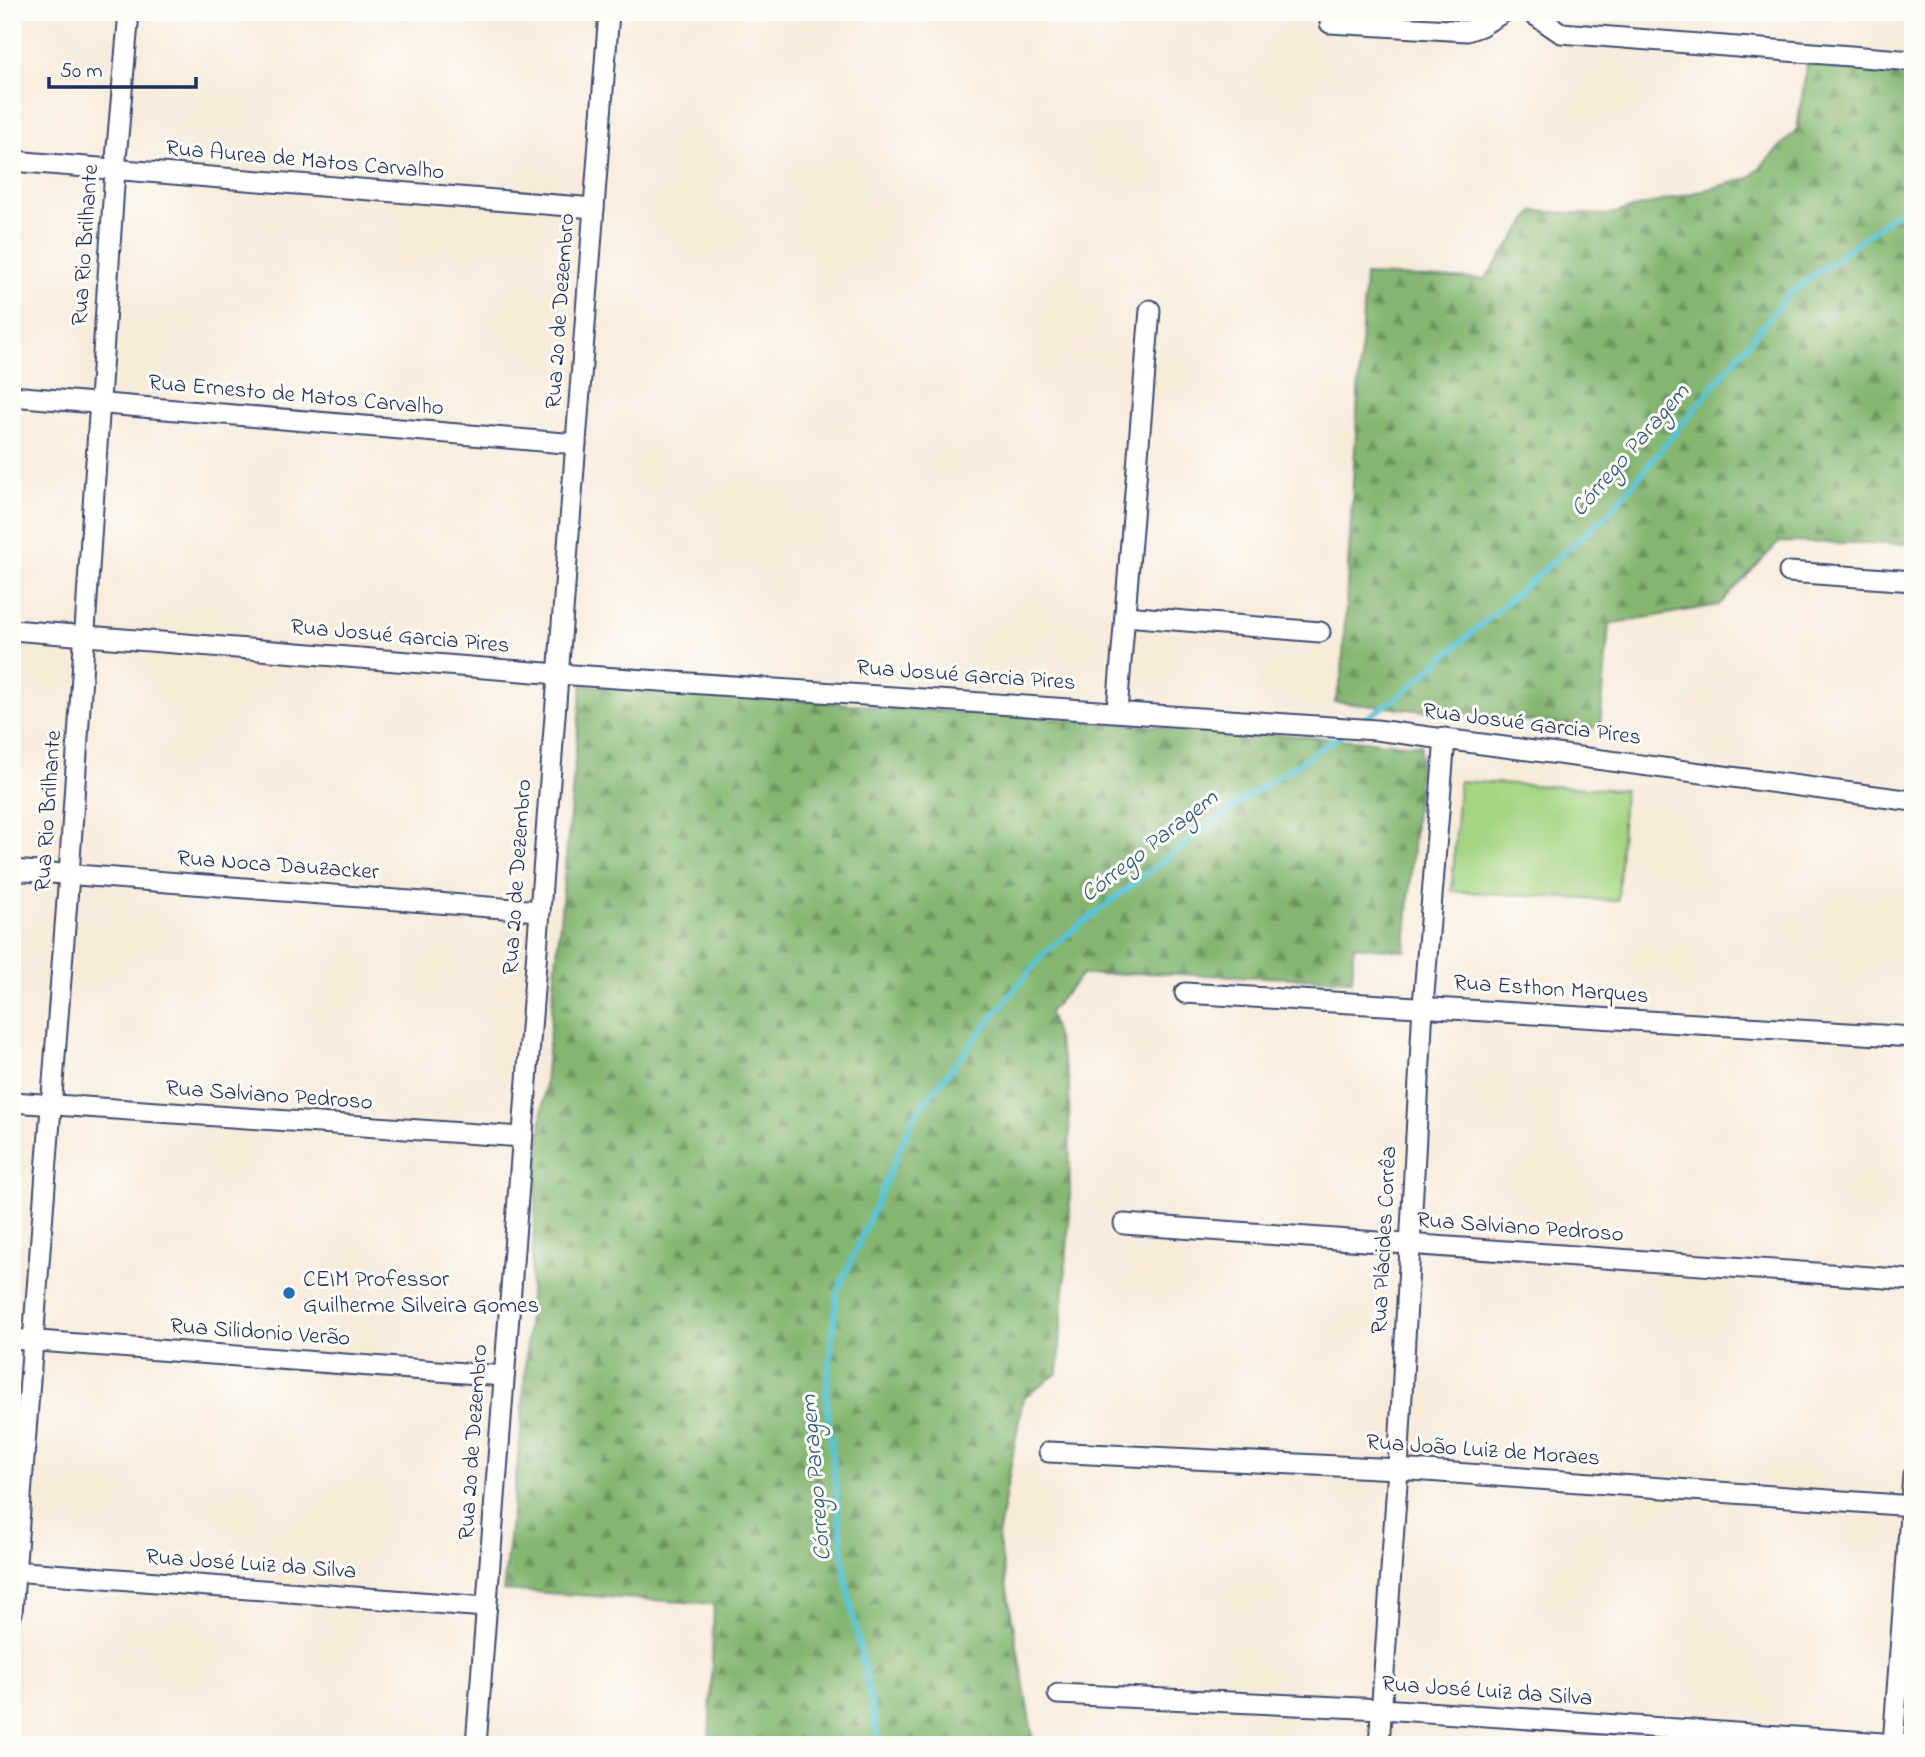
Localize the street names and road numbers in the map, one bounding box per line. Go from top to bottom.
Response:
street label: Rua Aurea de Matos Carvalho [164,132,446,190]
street label: Rua Rio Brilhante [64,162,108,327]
street label: Rua 20 de Dezembro [538,212,584,410]
street label: Rua Ernesto de Matos Carvalho [147,367,445,425]
street label: Rua Josué Garcia Pires [289,611,511,663]
street label: Rua Josué Garcia Pires [855,652,1077,700]
street label: Rua Josué Garcia Pires [1421,695,1643,755]
street label: Rua Rio Brilhante [27,728,71,893]
street label: Rua 20 de Dezembro [495,778,541,976]
street label: Rua Noca Dauzacker [176,842,381,890]
street label: Rua Esthon Marques [1452,967,1650,1013]
street label: Rua Salviano Pedroso [164,1072,374,1120]
street label: Rua Plácides Corrêa [1364,1145,1406,1335]
street label: Rua Salviano Pedroso [1415,1204,1625,1252]
street label: Rua Silidonio Verão [169,1310,351,1356]
street label: Rua 20 de Dezembro [451,1343,497,1541]
street label: Rua João Luiz de Moraes [1365,1426,1601,1476]
street label: Rua José Luiz da Silva [144,1541,358,1589]
street label: Rua José Luiz da Silva [1380,1668,1594,1716]

